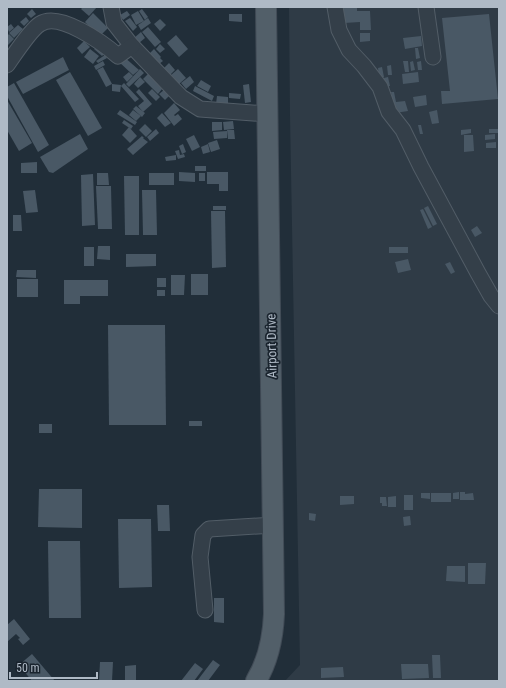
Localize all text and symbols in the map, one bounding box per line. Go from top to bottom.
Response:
street label: Airport Drive [263,314,280,378]
scale bar [10,654,97,680]
text: 50 m [16,661,40,675]

